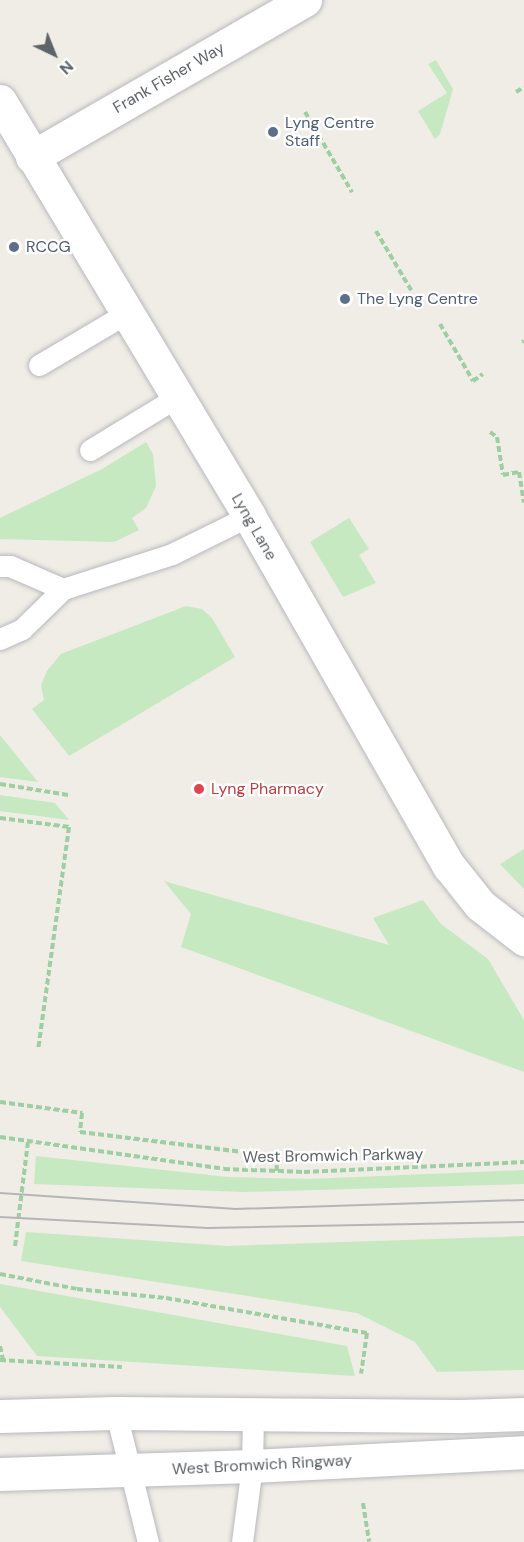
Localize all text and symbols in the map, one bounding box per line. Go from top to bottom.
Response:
north arrow [24,24,84,84]
street label: Frank Fisher Way [110,38,228,118]
text: N [55,56,78,79]
place label: Lyng Centre Staff [285,113,374,151]
marker: Lyng Centre Staff [266,125,280,139]
place label: RCCG [26,237,71,257]
marker: RCCG [7,240,21,254]
place label: The Lyng Centre [357,289,478,309]
marker: The Lyng Centre [338,292,352,306]
street label: Lyng Lane [227,490,281,564]
place label: Lyng Pharmacy [211,779,324,799]
marker: Lyng Pharmacy [192,782,206,796]
street label: West Bromwich Parkway [243,1145,423,1167]
street label: West Bromwich Ringway [171,1451,353,1479]

